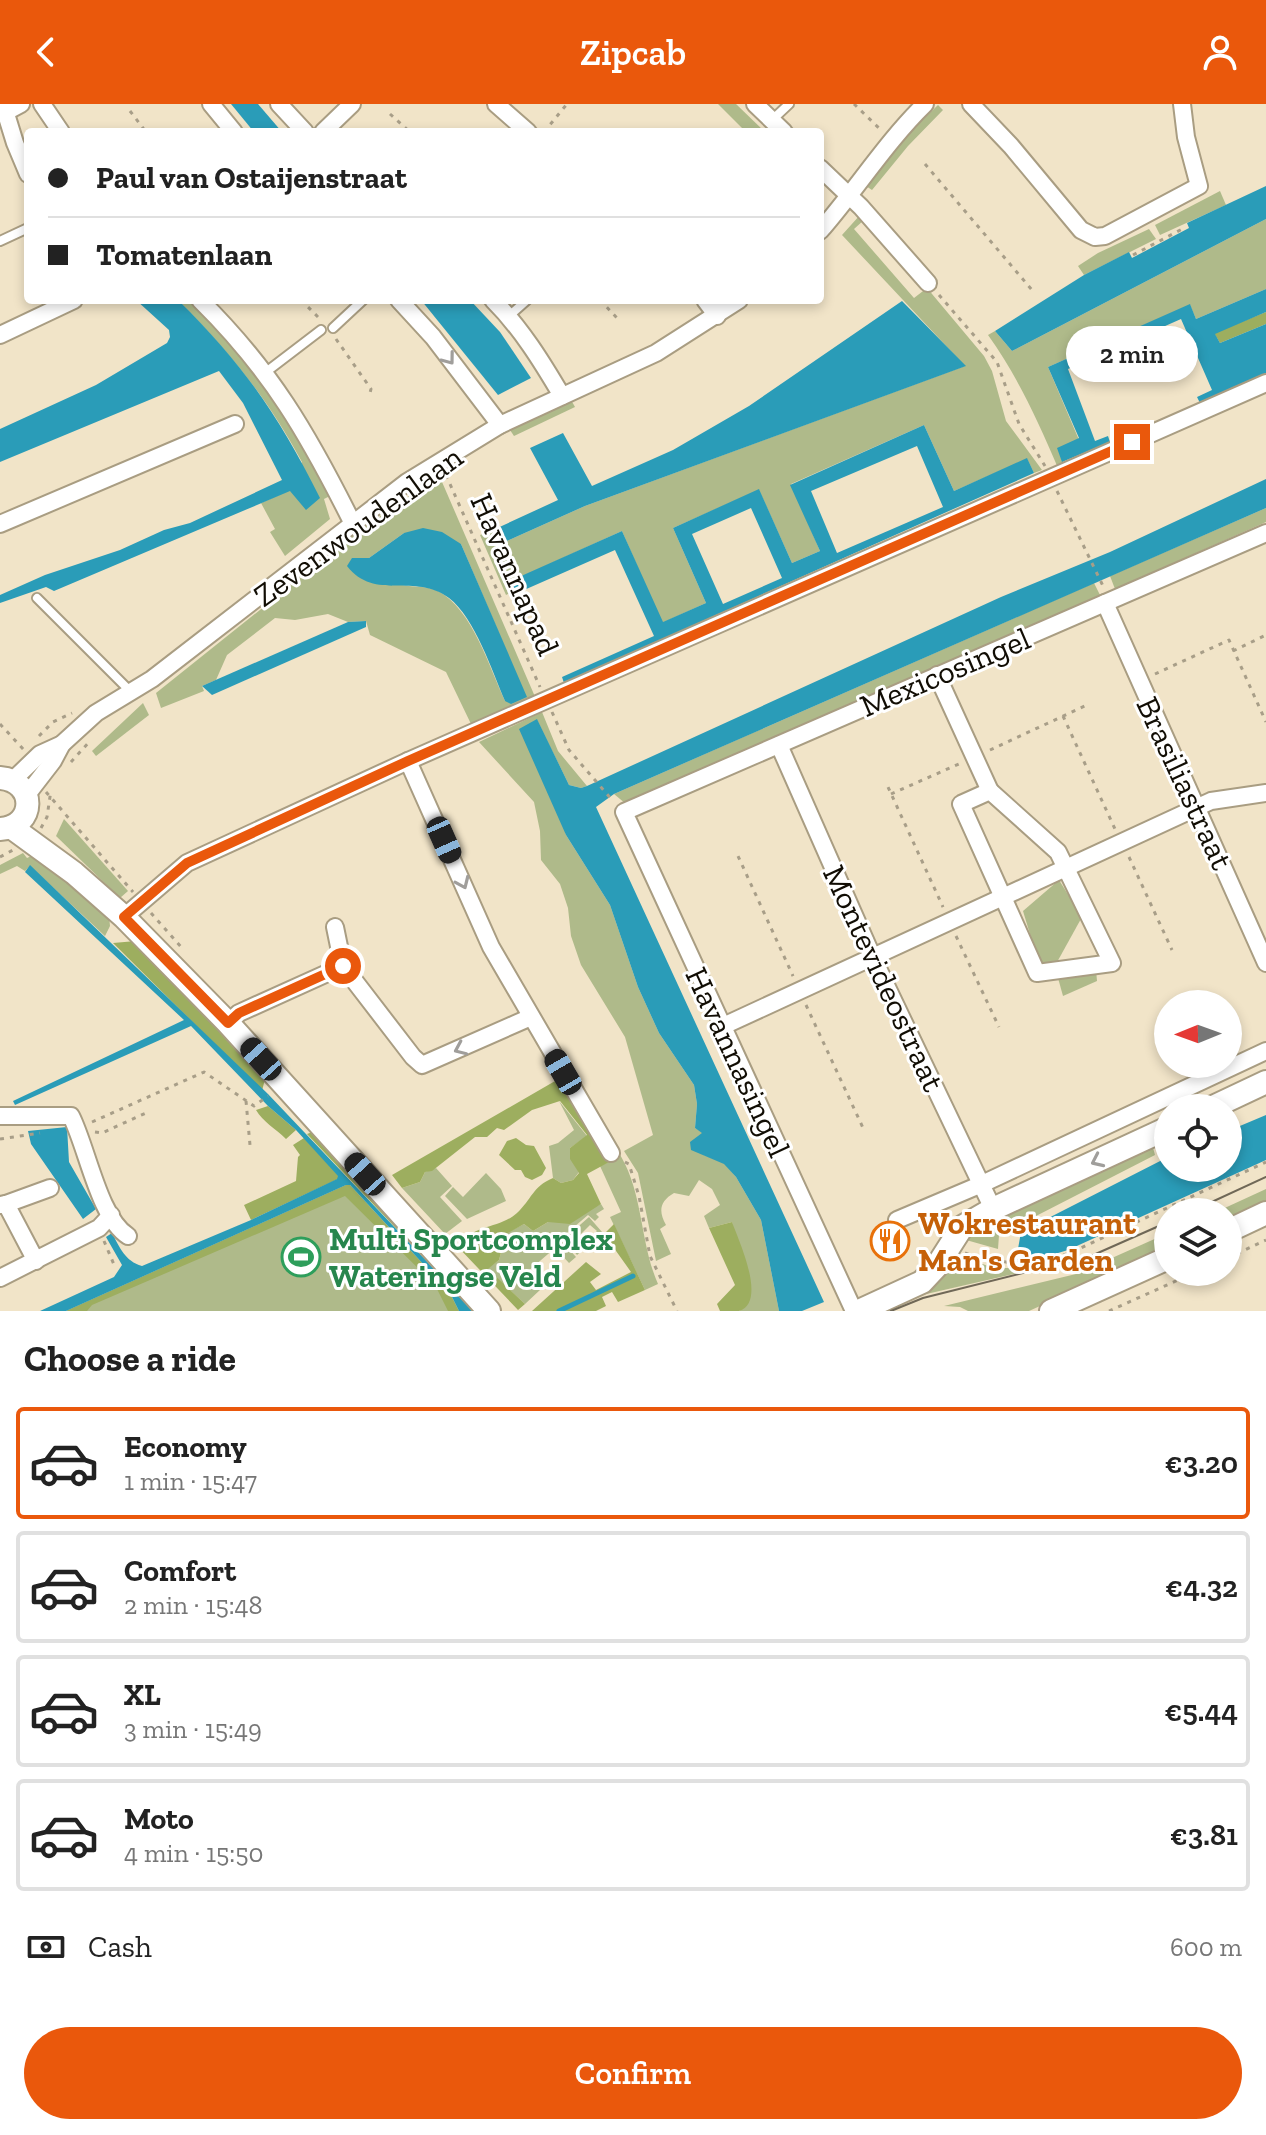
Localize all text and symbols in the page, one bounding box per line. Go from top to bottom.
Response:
icon: back [24,30,68,74]
icon: person [1198,30,1242,74]
text: Zipcab [580,31,686,74]
text: Paul van Ostaijenstraat [96,160,407,196]
text: Tomatenlaan [96,237,272,273]
callout: 2 min [1066,326,1198,382]
text: 2 min [1100,338,1164,370]
one-way arrow [440,350,454,365]
route end [1114,424,1150,460]
street label: Zevenwoudenlaan [246,437,470,614]
street label: Havannapad [462,487,568,661]
street label: Mexicosingel [854,619,1036,725]
street label: Brasiliastraat [1128,691,1242,876]
car [423,813,465,867]
street label: Montevideostraat [815,859,953,1097]
one-way arrow [453,875,469,889]
route start [325,948,361,984]
street label: Havannasingel [677,961,799,1163]
north arrow [1154,990,1242,1078]
map controls [1154,990,1242,1286]
car [236,1033,286,1085]
one-way arrow [453,1039,468,1055]
car [541,1045,585,1099]
button: locate [1154,1094,1242,1182]
car [340,1148,390,1200]
one-way arrow [1091,1151,1106,1167]
button: layers [1154,1198,1242,1286]
place label: Wokrestaurant Man's Garden [918,1204,1136,1279]
place label: Multi Sportcomplex Wateringse Veld [329,1220,613,1295]
restaurant icon: Wokrestaurant Man's Garden [869,1220,911,1262]
sports icon: Multi Sportcomplex Wateringse Veld [280,1236,322,1278]
text: Choose a ride [24,1337,236,1380]
icon: car [28,1427,100,1499]
text: Economy [124,1429,247,1465]
text: €3.20 [1165,1445,1238,1481]
text: 1 min · 15:47 [124,1465,257,1497]
icon: car [28,1551,100,1623]
text: Comfort [124,1553,236,1589]
text: €4.32 [1165,1569,1238,1605]
text: 2 min · 15:48 [124,1589,263,1621]
icon: car [28,1675,100,1747]
text: XL [124,1677,161,1713]
text: €5.44 [1164,1693,1238,1729]
text: 3 min · 15:49 [124,1713,262,1745]
icon: car [28,1799,100,1871]
text: Moto [124,1801,194,1837]
text: €3.81 [1170,1817,1238,1853]
text: 4 min · 15:50 [124,1837,263,1869]
icon: cash [24,1925,68,1969]
text: Cash [88,1929,152,1965]
text: 600 m [1170,1931,1242,1963]
button: Confirm [24,2027,1242,2119]

